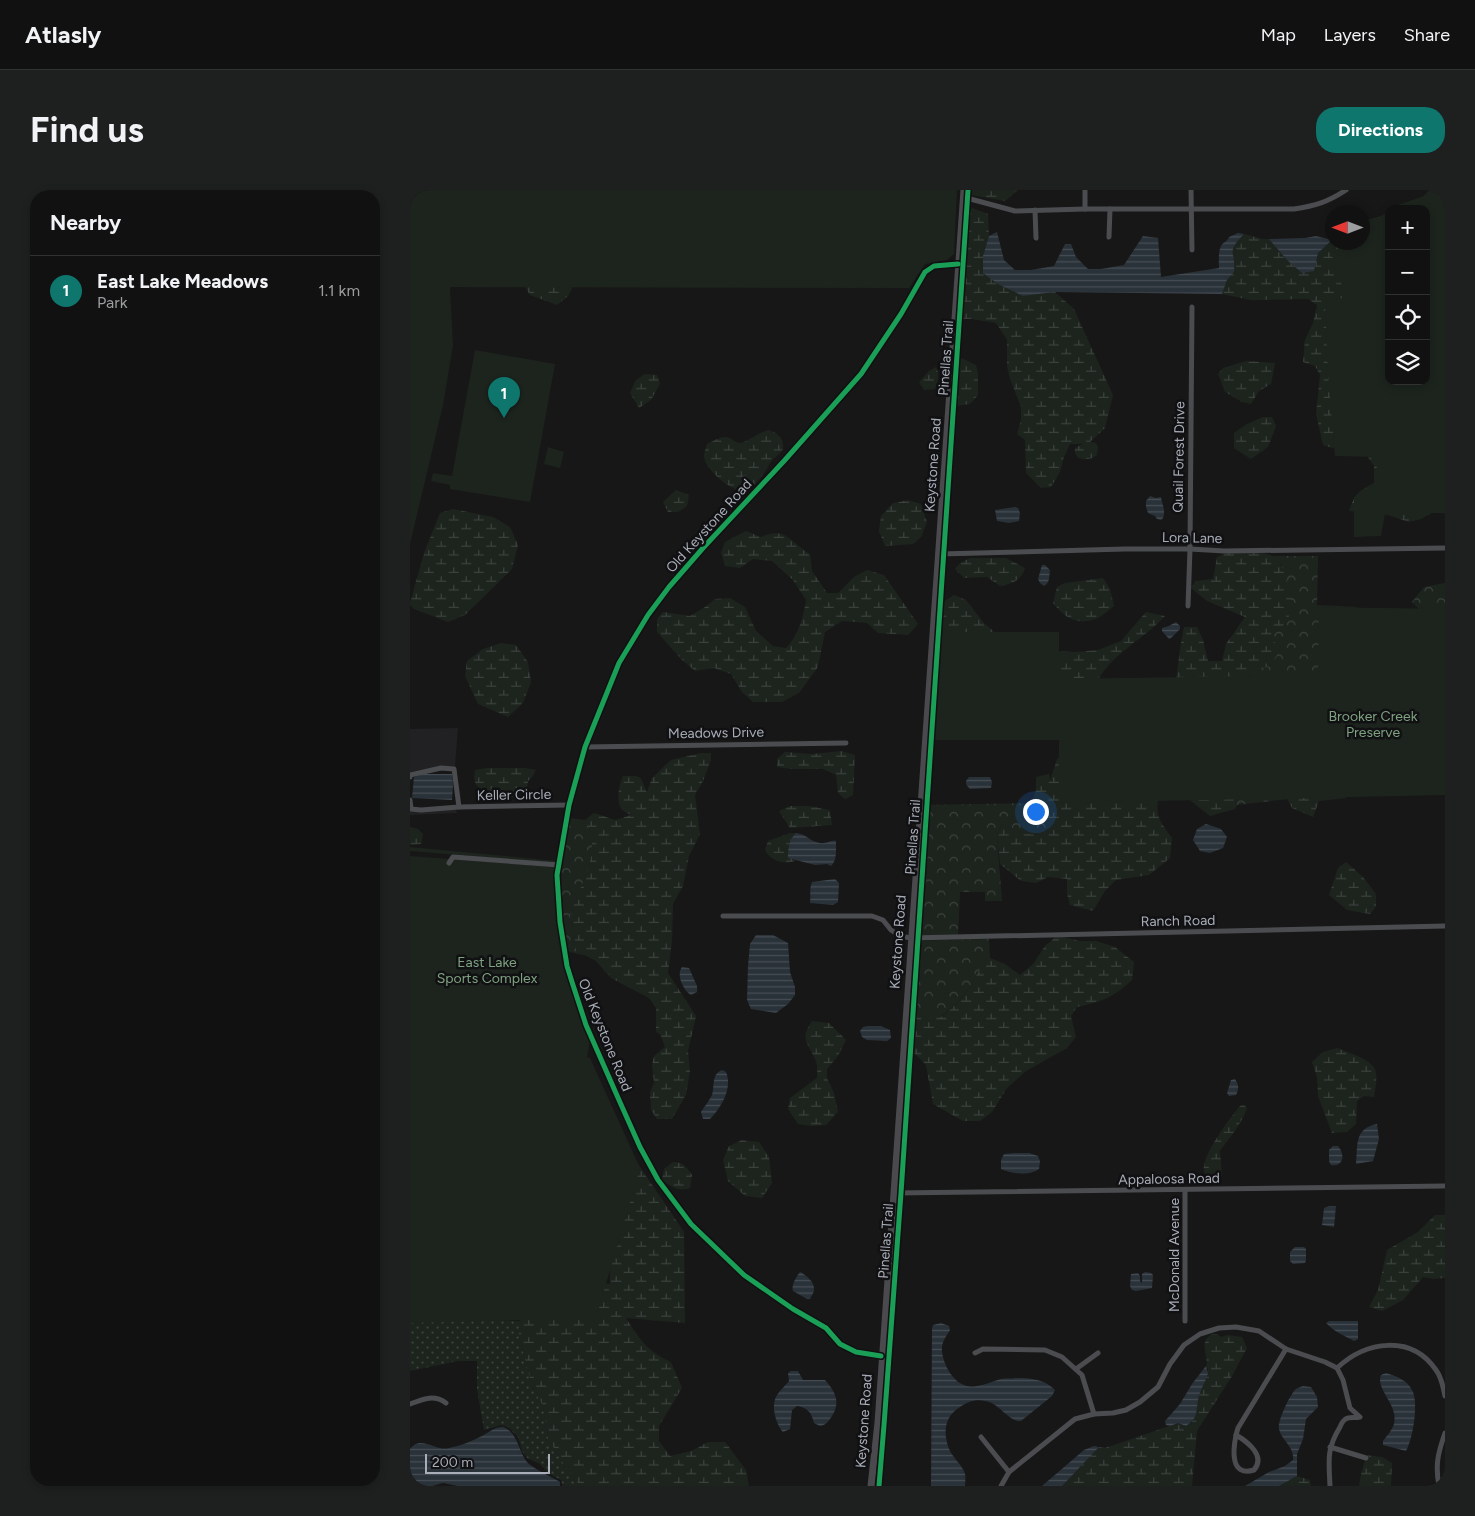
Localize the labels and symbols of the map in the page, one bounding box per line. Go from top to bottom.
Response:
north arrow [1325,205,1370,250]
street label: Pinellas Trail [935,320,957,396]
pin: 1 [488,377,520,418]
street label: Quail Forest Drive [1170,401,1188,513]
street label: Keystone Road [921,417,945,513]
street label: Old Keystone Road [663,476,755,576]
street label: Lora Lane [1162,529,1223,547]
park label: Brooker Creek Preserve [1329,708,1418,741]
street label: Meadows Drive [668,724,765,742]
street label: Keller Circle [477,786,552,804]
street label: Pinellas Trail [902,799,924,875]
your location [1023,799,1049,825]
street label: Keystone Road [886,894,910,990]
street label: Ranch Road [1140,912,1216,930]
park label: East Lake Sports Complex [437,954,538,987]
street label: Old Keystone Road [575,976,635,1094]
street label: Appaloosa Road [1118,1170,1220,1188]
street label: McDonald Avenue [1166,1198,1183,1312]
street label: Pinellas Trail [875,1203,897,1279]
street label: Keystone Road [852,1373,876,1469]
scale bar [425,1451,550,1474]

